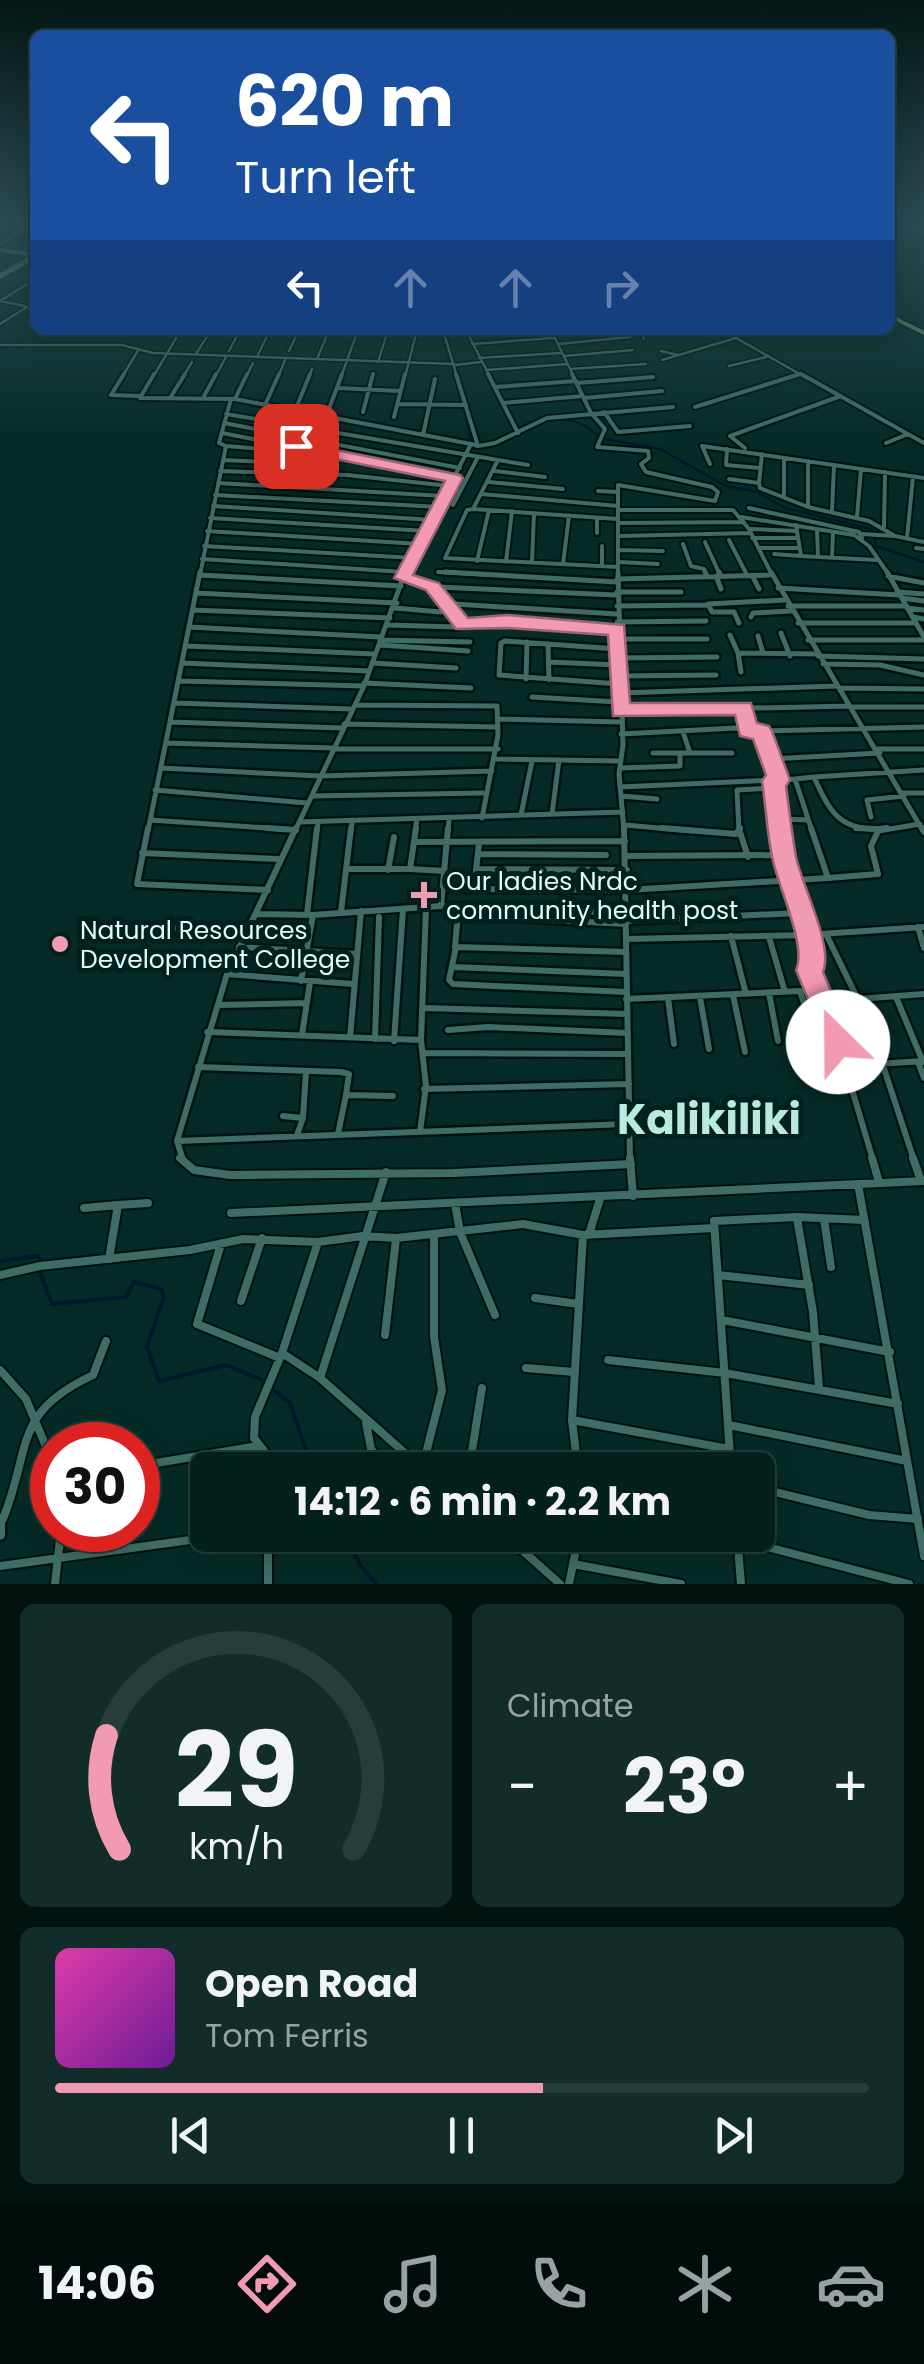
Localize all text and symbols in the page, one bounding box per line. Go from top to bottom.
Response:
text: 620 m [235,52,454,151]
icon: left [70,70,200,200]
text: Turn left [235,146,416,209]
icon: left [278,260,333,315]
icon: ahead [383,260,438,315]
icon: ahead [488,260,543,315]
icon: right [593,260,648,315]
pin [254,404,339,489]
icon: arrive [269,419,324,474]
place label: Our ladies Nrdc community health post [446,864,738,928]
marker: Our ladies Nrdc community health post [411,882,437,908]
place label: Natural Resources Development College [80,913,350,977]
marker: Natural Resources Development College [49,933,71,955]
position arrow [786,990,890,1094]
district label: Kalikiliki [617,1090,801,1149]
speed limit sign: 30 [30,1422,160,1552]
text: 14:12 · 6 min · 2.2 km [294,1475,671,1528]
text: Climate [507,1683,634,1728]
text: 29 [174,1698,298,1843]
text: 23° [623,1734,746,1839]
text: − [507,1748,537,1825]
text: + [831,1748,869,1825]
text: km/h [188,1821,284,1872]
text: Open Road [205,1957,418,2010]
text: Tom Ferris [205,2013,369,2058]
icon: previous [163,2108,218,2163]
icon: pause [434,2108,489,2163]
icon: next [706,2108,761,2163]
icon: directions [232,2249,302,2319]
icon: music [378,2249,448,2319]
icon: phone [524,2249,594,2319]
icon: climate [670,2249,740,2319]
icon: car [816,2249,886,2319]
text: 14:06 [38,2252,156,2315]

